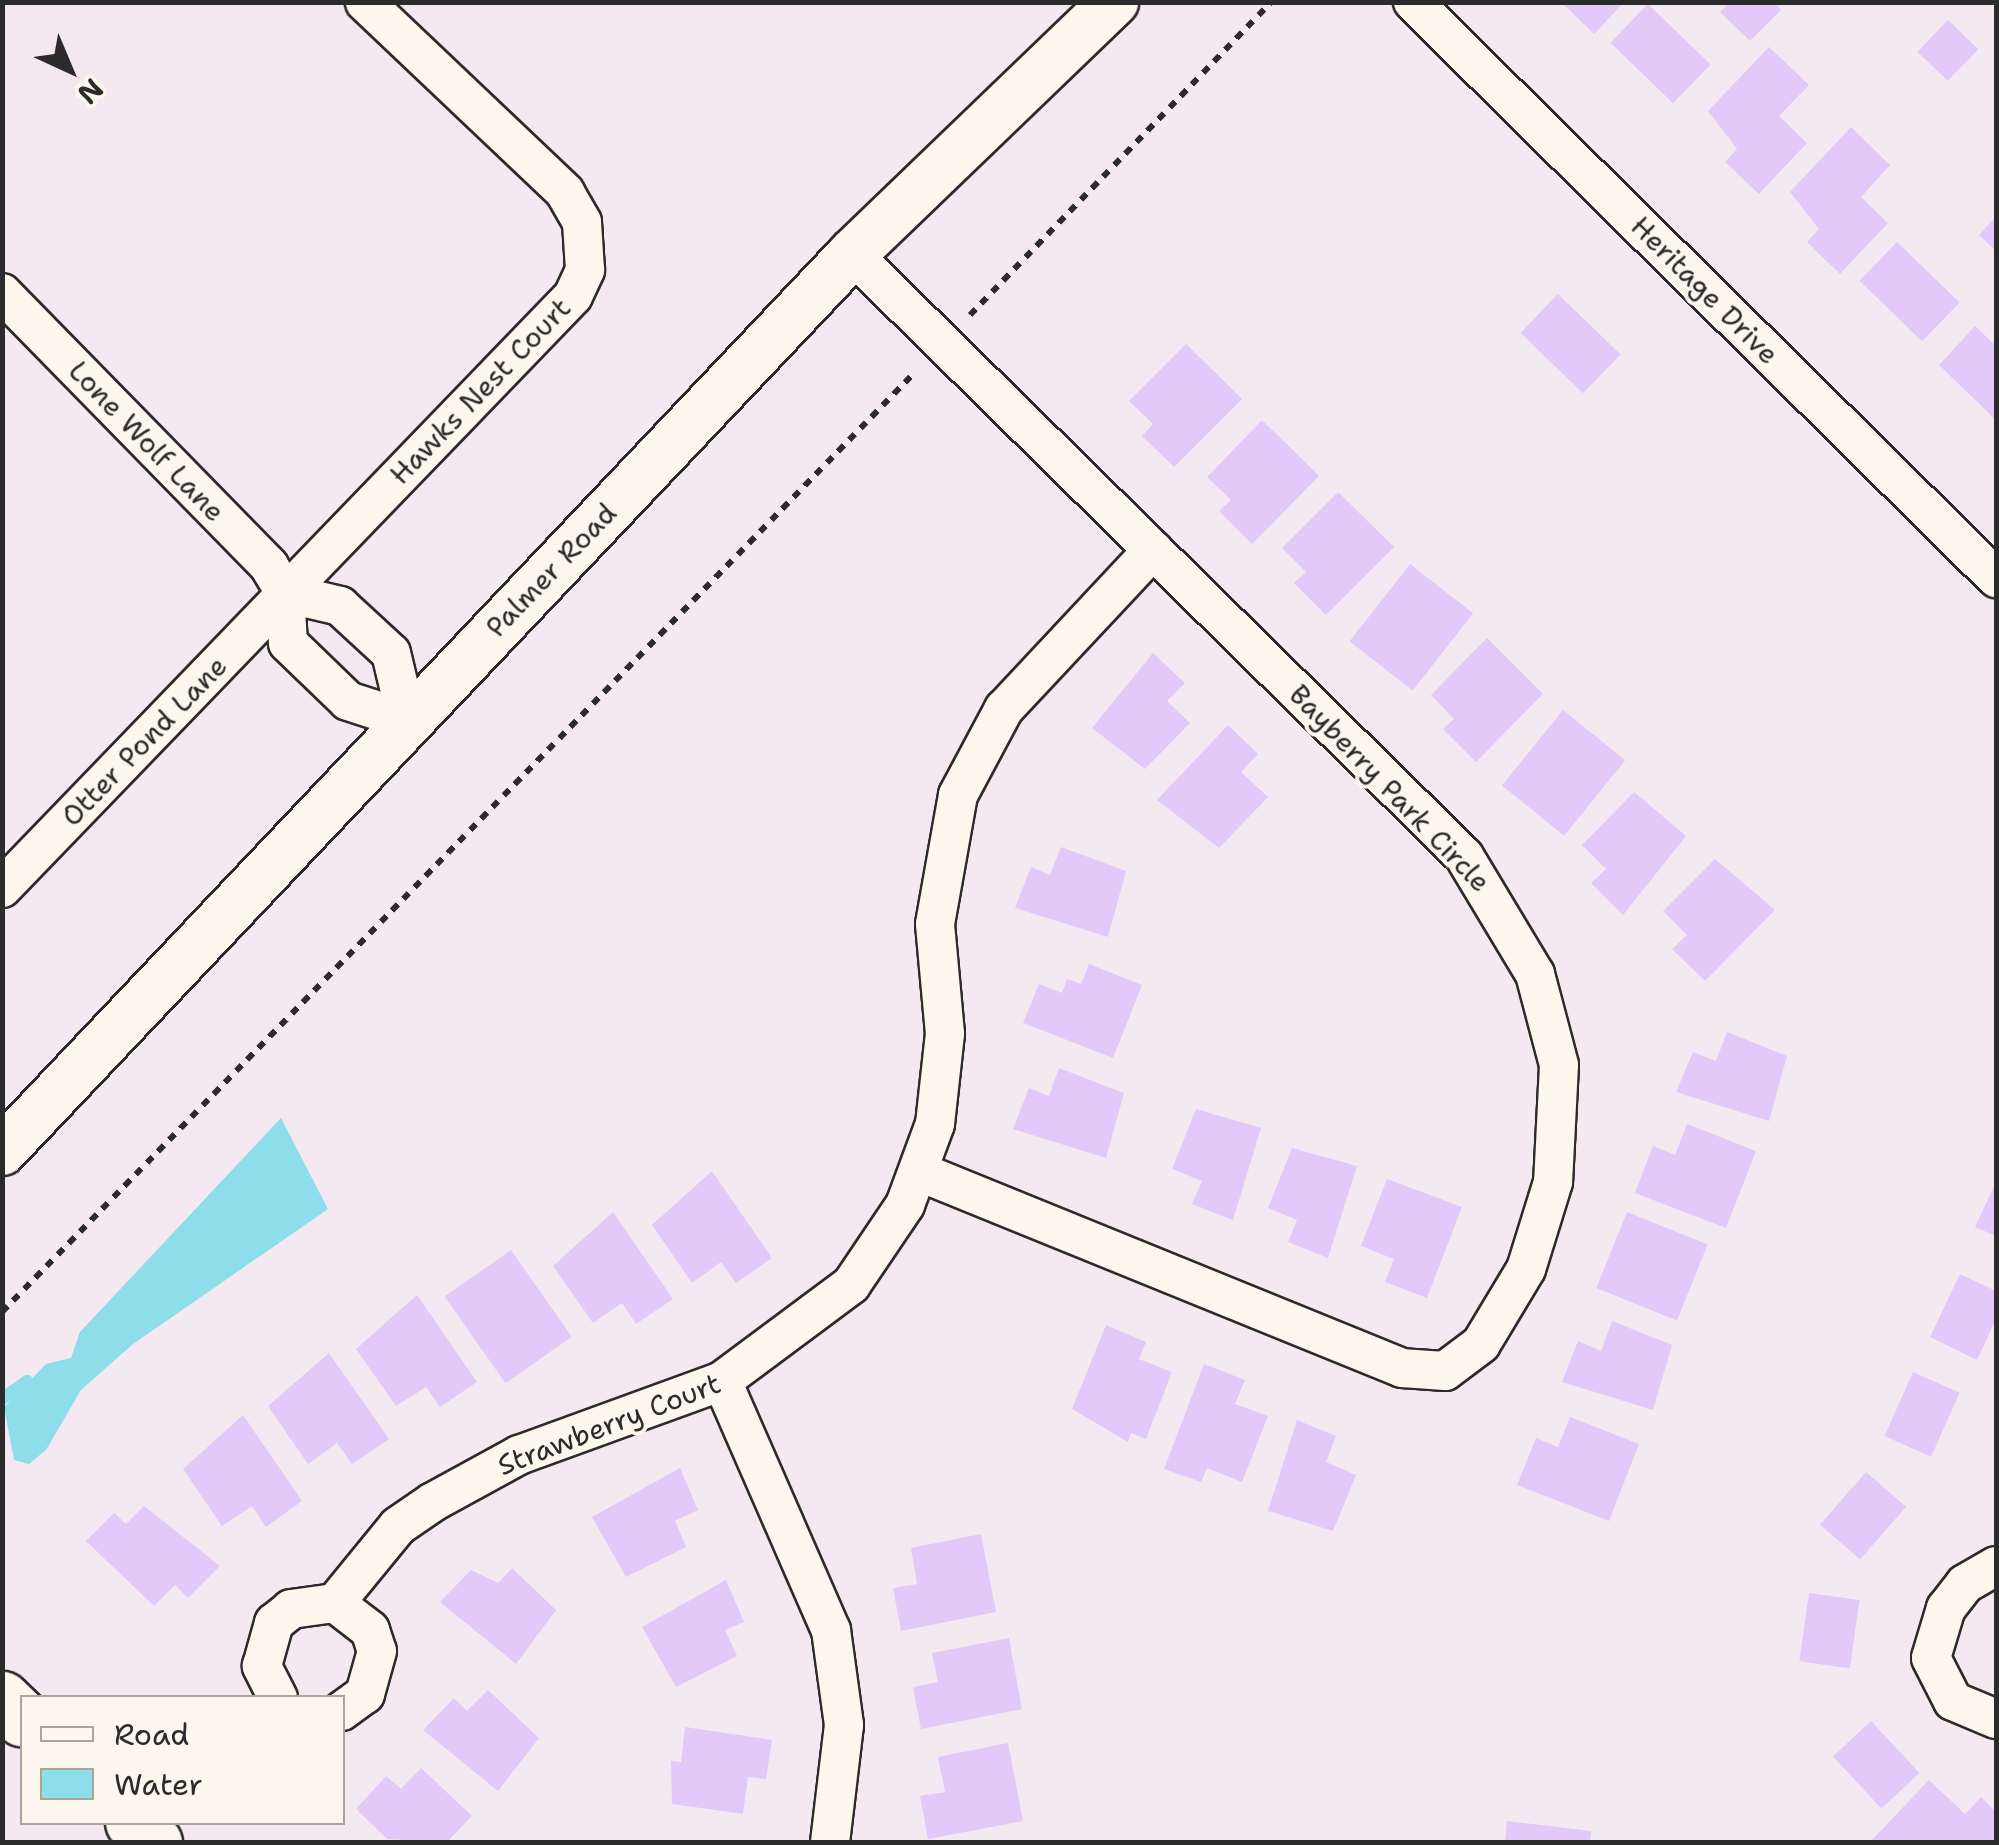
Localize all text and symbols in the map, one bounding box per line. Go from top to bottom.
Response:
north arrow [20,20,120,120]
text: N [70,70,112,113]
street label: Heritage Drive [1624,209,1786,371]
street label: Hawks Nest Court [383,291,577,491]
street label: Lone Wolf Lane [62,354,232,528]
street label: Palmer Road [479,496,623,644]
street label: Otter Pond Lane [54,649,234,833]
street label: Bayberry Park Circle [1282,677,1498,899]
street label: Strawberry Court [493,1366,725,1482]
legend [20,1695,345,1825]
text: Road [114,1714,189,1755]
text: Water [114,1764,203,1805]

